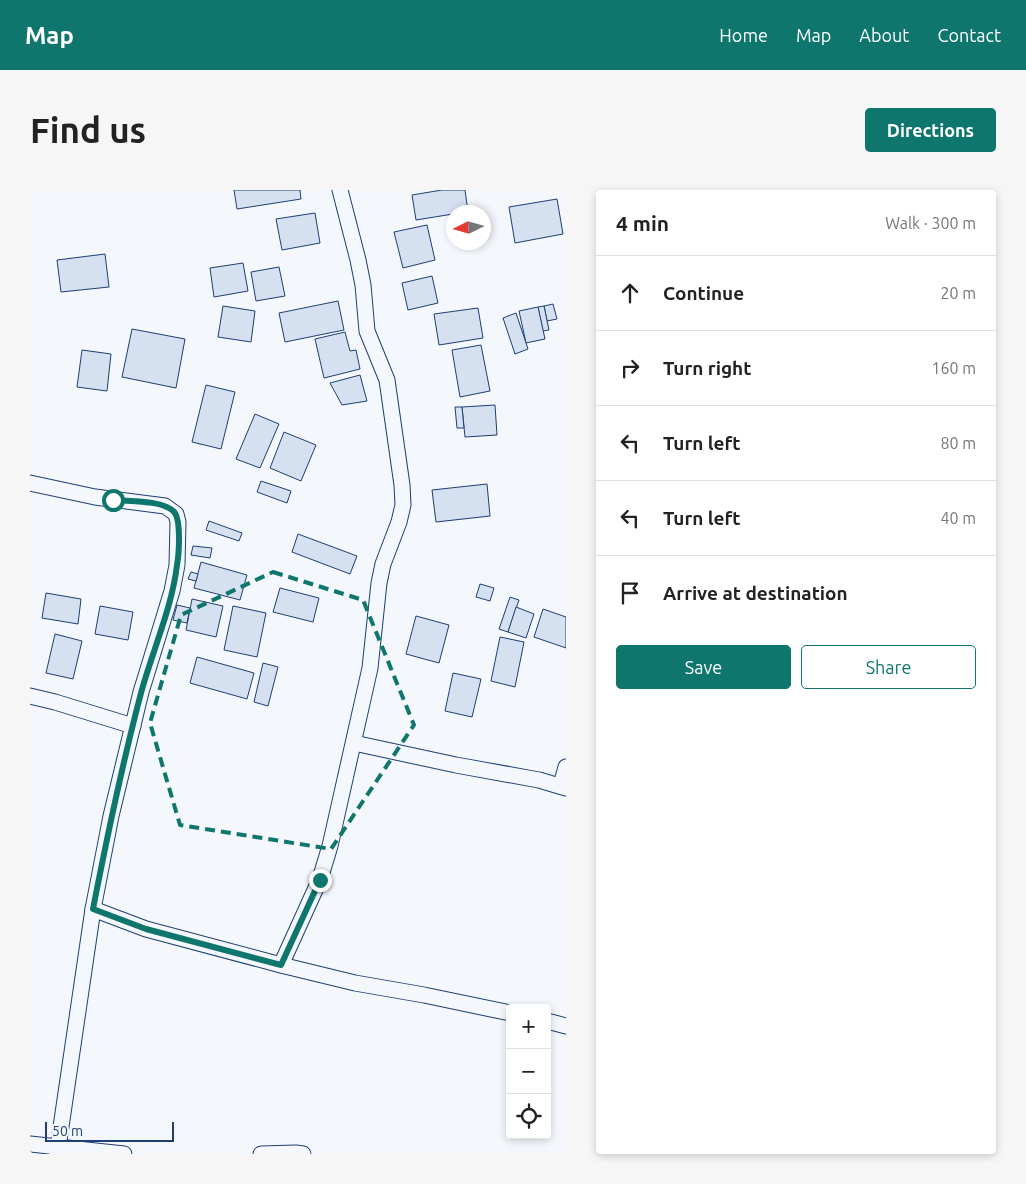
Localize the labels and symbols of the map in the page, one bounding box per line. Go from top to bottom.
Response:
north arrow [446,205,491,250]
route start [102,489,125,512]
route end [309,869,332,892]
scale bar [45,1119,174,1142]

